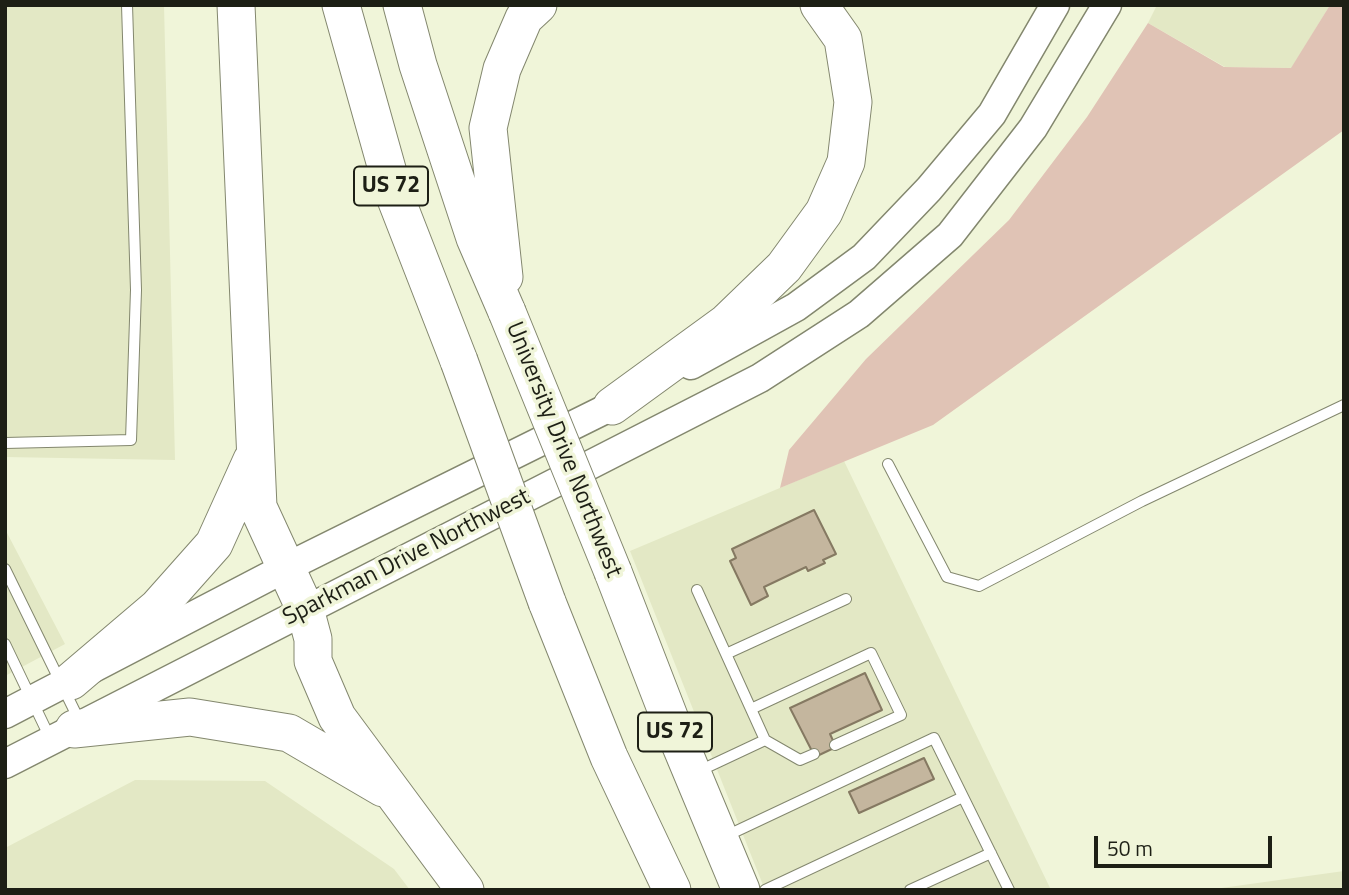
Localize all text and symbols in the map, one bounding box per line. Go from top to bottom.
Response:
road number: US 72 [354,167,428,206]
street label: University Drive Northwest [499,318,627,582]
street label: Sparkman Drive Northwest [279,483,535,633]
road number: US 72 [638,712,712,752]
scale bar [1097,822,1276,866]
text: 50 m [1107,832,1153,864]

